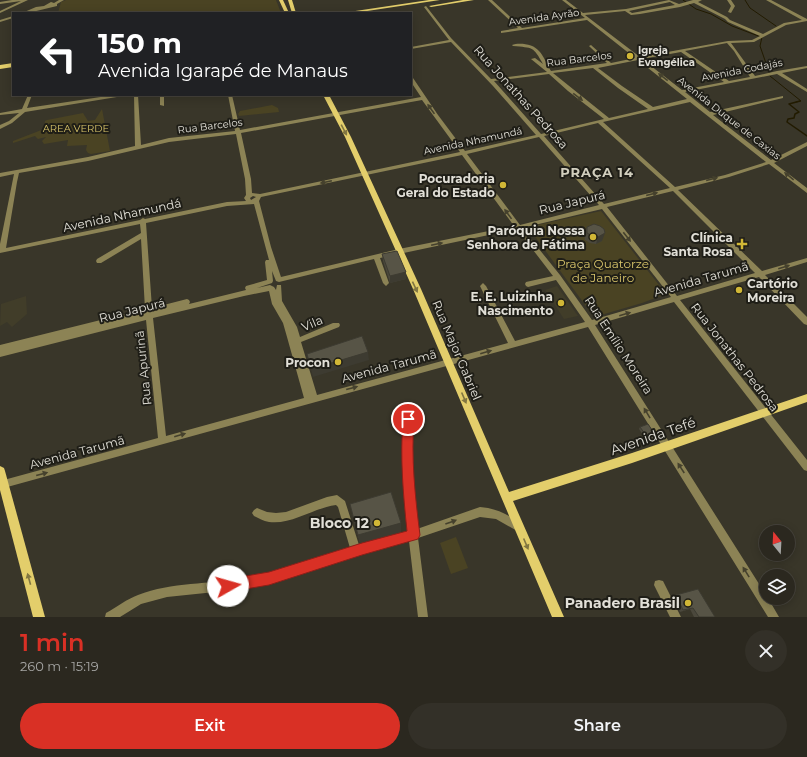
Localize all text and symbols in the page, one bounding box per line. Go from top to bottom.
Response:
street label: Avenida Ayrão [508,6,580,28]
text: 150 m [98,26,182,60]
icon: left [32,28,84,80]
street label: Rua Jonathas Pedrosa [471,42,571,152]
place label: Igreja Evangélica [638,44,695,69]
street label: Rua Barcelos [546,49,612,69]
marker: Igreja Evangélica [625,51,635,61]
street label: Avenida Codajás [700,56,784,84]
text: Avenida Igarapé de Manaus [98,60,348,82]
one-way arrow [657,73,668,82]
street label: Avenida Duque de Caxias [675,74,783,162]
one-way arrow [573,92,584,101]
one-way arrow [427,104,435,114]
street label: Rua Barcelos [177,116,243,136]
park label: AREA VERDE [43,122,110,135]
one-way arrow [340,124,347,136]
street label: Avenida Nhamundá [422,124,524,158]
district label: PRAÇA 14 [560,164,634,180]
place label: Pocuradoria Geral do Estado [396,171,495,200]
one-way arrow [783,172,794,181]
one-way arrow [706,176,718,182]
one-way arrow [320,180,332,186]
marker: Pocuradoria Geral do Estado [498,180,508,190]
street label: Rua Japurá [537,187,607,217]
one-way arrow [646,191,658,197]
street label: Avenida Nhamundá [61,195,183,235]
one-way arrow [504,208,512,219]
place label: Paróquia Nossa Senhora de Fátima [467,223,585,252]
place label: Clínica Santa Rosa [663,230,733,259]
marker: Paróquia Nossa Senhora de Fátima [588,232,598,242]
one-way arrow [622,232,631,243]
marker: Clínica Santa Rosa [736,238,748,250]
one-way arrow [431,240,443,246]
park label: Praça Quatorze de Janeiro [557,256,649,285]
street label: Avenida Tarumã [652,258,750,300]
one-way arrow [778,264,790,270]
place label: Cartório Moreira [747,276,798,305]
one-way arrow [412,281,418,292]
marker: Cartório Moreira [734,285,744,295]
place label: E. E. Luizinha Nascimento [470,289,553,318]
street label: Rua Emílio Moreira [582,293,656,397]
street label: Rua Japurá [97,295,167,325]
street label: Rua Major Gabriel [429,298,485,402]
marker: E. E. Luizinha Nascimento [556,298,566,308]
street label: Rua Jonathas Pedrosa [688,300,782,414]
one-way arrow [619,311,631,317]
street label: Vila [299,312,325,334]
street label: Rua Apurinã [132,330,154,406]
street label: Avenida Tarumã [340,346,438,386]
one-way arrow [480,349,492,355]
place label: Procon [285,355,330,370]
marker: Procon [333,357,343,367]
one-way arrow [346,385,358,391]
one-way arrow [461,393,467,405]
pin [391,402,425,436]
icon: arrive [397,408,419,430]
one-way arrow [643,408,651,418]
street label: Avenida Tefé [608,413,698,459]
street label: Avenida Tarumã [28,432,126,472]
one-way arrow [175,432,187,438]
one-way arrow [677,463,685,473]
one-way arrow [36,471,48,477]
place label: Bloco 12 [310,514,369,532]
marker: Bloco 12 [372,518,382,528]
one-way arrow [445,518,457,524]
north arrow [759,525,795,561]
map controls [759,525,795,605]
one-way arrow [524,538,530,550]
position arrow [207,565,249,607]
one-way arrow [742,567,750,577]
button: layers [759,569,795,605]
one-way arrow [26,573,32,585]
place label: Panadero Brasil [565,594,680,612]
marker: Panadero Brasil [683,598,693,608]
text: 1 min [20,628,84,657]
button: close [745,630,787,672]
text: 260 m · 15:19 [20,658,99,674]
button: Exit [20,703,400,749]
button: Share [408,703,787,749]

